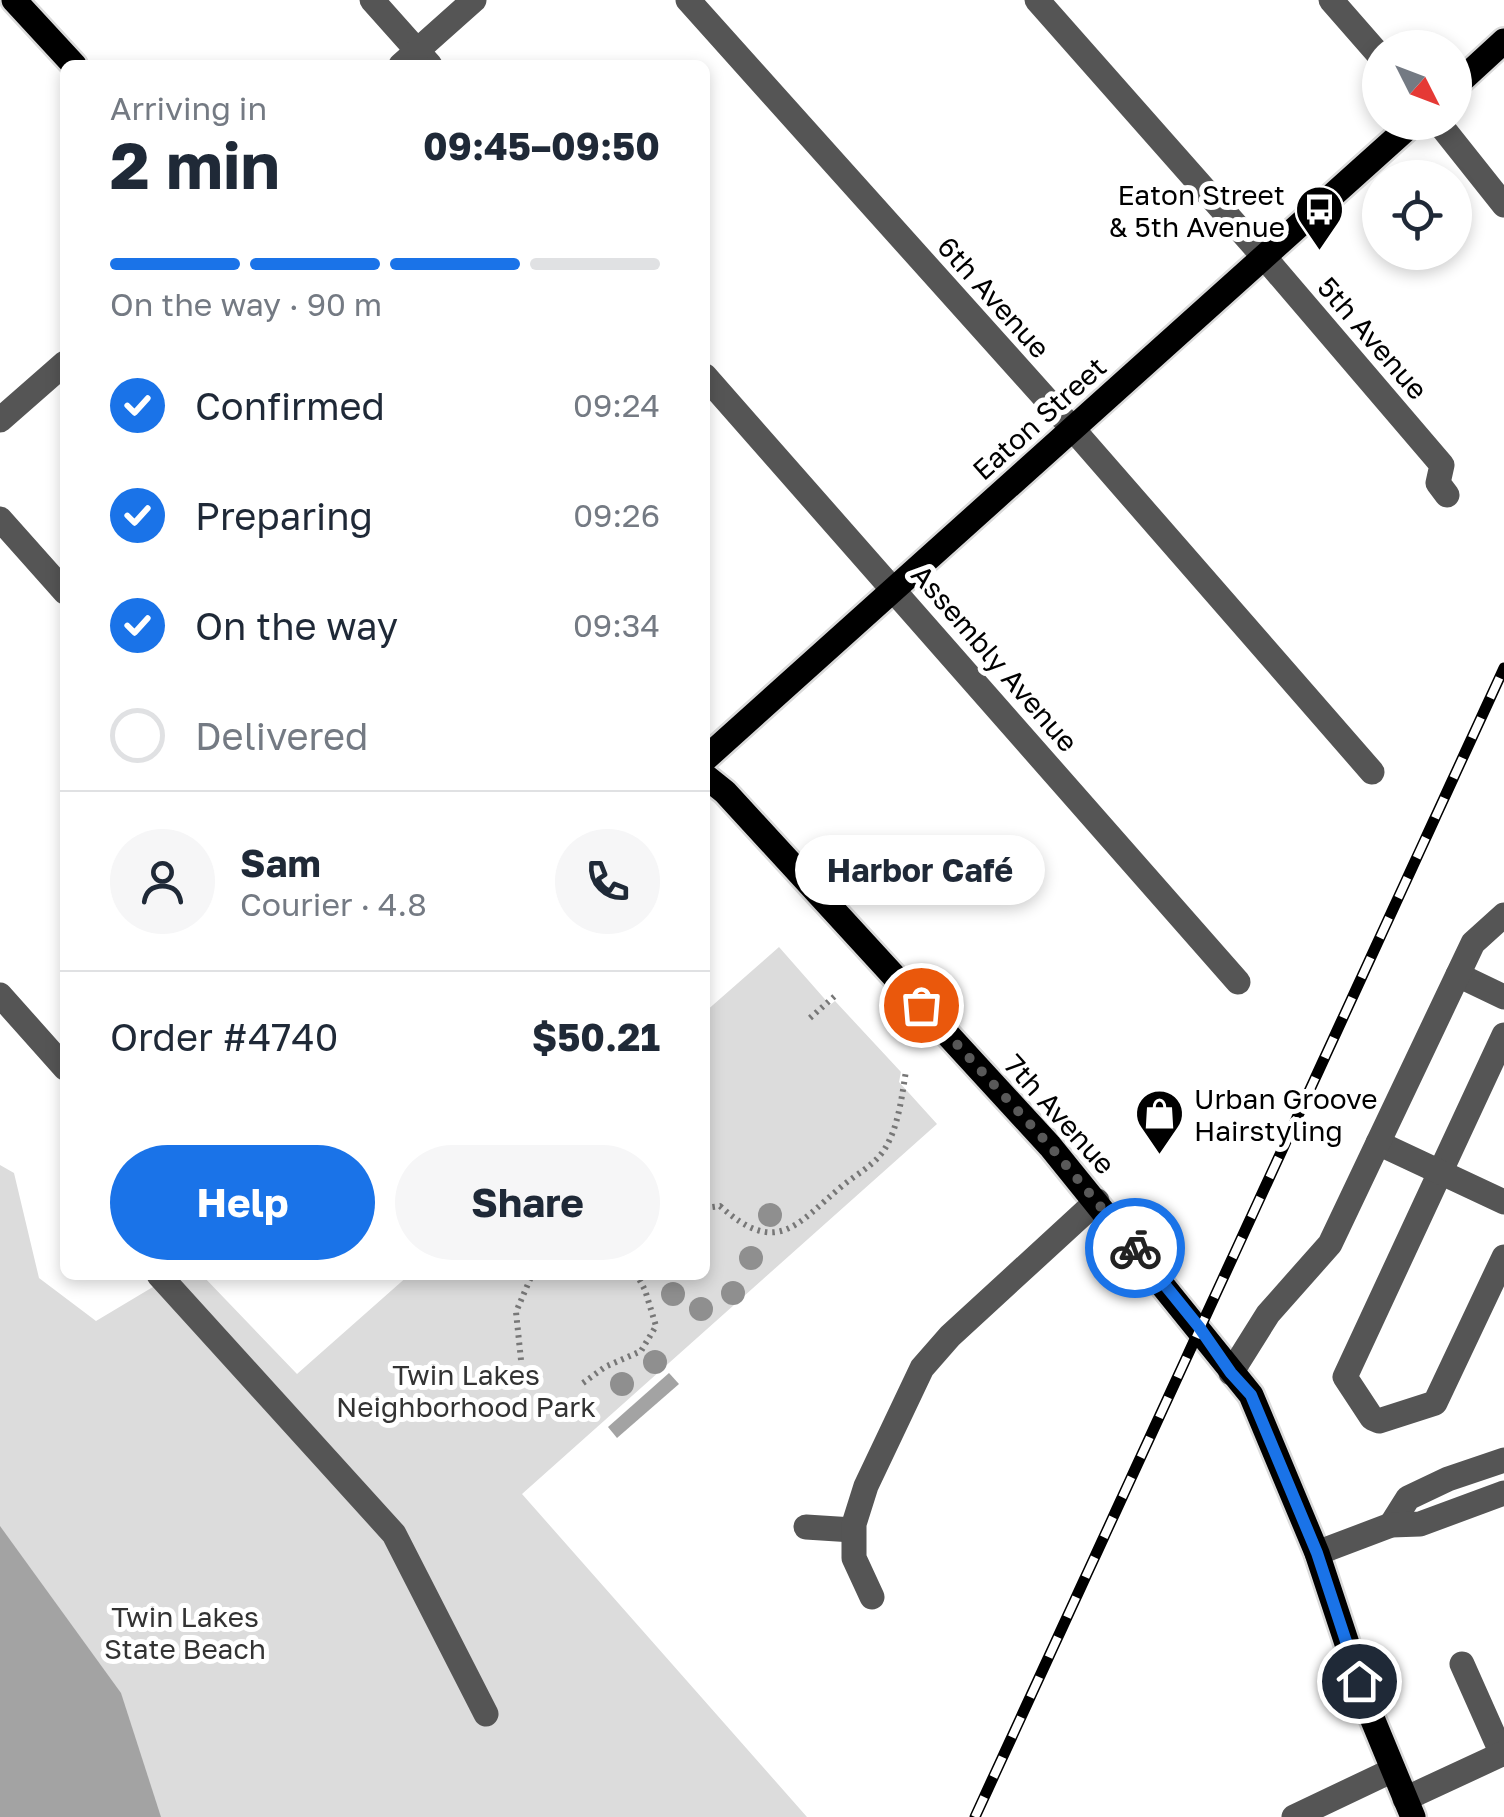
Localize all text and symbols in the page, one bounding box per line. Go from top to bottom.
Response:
north arrow [1362,30,1472,140]
map controls [1362,30,1472,270]
text: Arriving in [110,89,267,127]
text: 09:45–09:50 [423,123,660,168]
text: 2 min [110,125,280,203]
button: locate [1362,160,1472,270]
place label: Eaton Street & 5th Avenue [1109,178,1285,243]
bus stop icon: Eaton Street & 5th Avenue [1294,184,1346,252]
street label: 6th Avenue [931,230,1057,364]
street label: 5th Avenue [1311,270,1435,406]
text: On the way · 90 m [110,285,382,323]
street label: Eaton Street [966,350,1112,486]
icon: check [110,378,165,433]
text: Confirmed [195,383,385,428]
text: 09:24 [573,386,660,424]
icon: check [110,488,165,543]
text: Preparing [195,493,373,538]
text: 09:26 [573,496,660,534]
street label: Assembly Avenue [905,558,1085,758]
icon: check [110,598,165,653]
text: On the way [195,603,398,648]
text: 09:34 [573,606,660,644]
text: Delivered [195,713,368,758]
button: person [110,829,215,934]
button: phone [555,829,660,934]
callout: Harbor Café [796,835,1046,905]
text: Sam [240,840,321,885]
text: Harbor Café [827,851,1013,889]
text: Courier · 4.8 [240,885,427,923]
pin [879,963,964,1048]
icon: bag [894,978,949,1033]
text: Order #4740 [110,1014,338,1059]
text: $50.21 [532,1014,660,1059]
street label: 7th Avenue [998,1048,1122,1180]
place label: Urban Groove Hairstyling [1194,1082,1377,1147]
shop icon: Urban Groove Hairstyling [1133,1088,1185,1156]
button: Help [110,1145,375,1260]
button: Share [395,1145,660,1260]
courier [1085,1198,1185,1298]
icon: bike [1108,1221,1163,1276]
park label: Twin Lakes Neighborhood Park [336,1358,596,1423]
park label: Twin Lakes State Beach [104,1600,266,1665]
pin [1317,1639,1402,1724]
icon: home [1332,1654,1387,1709]

